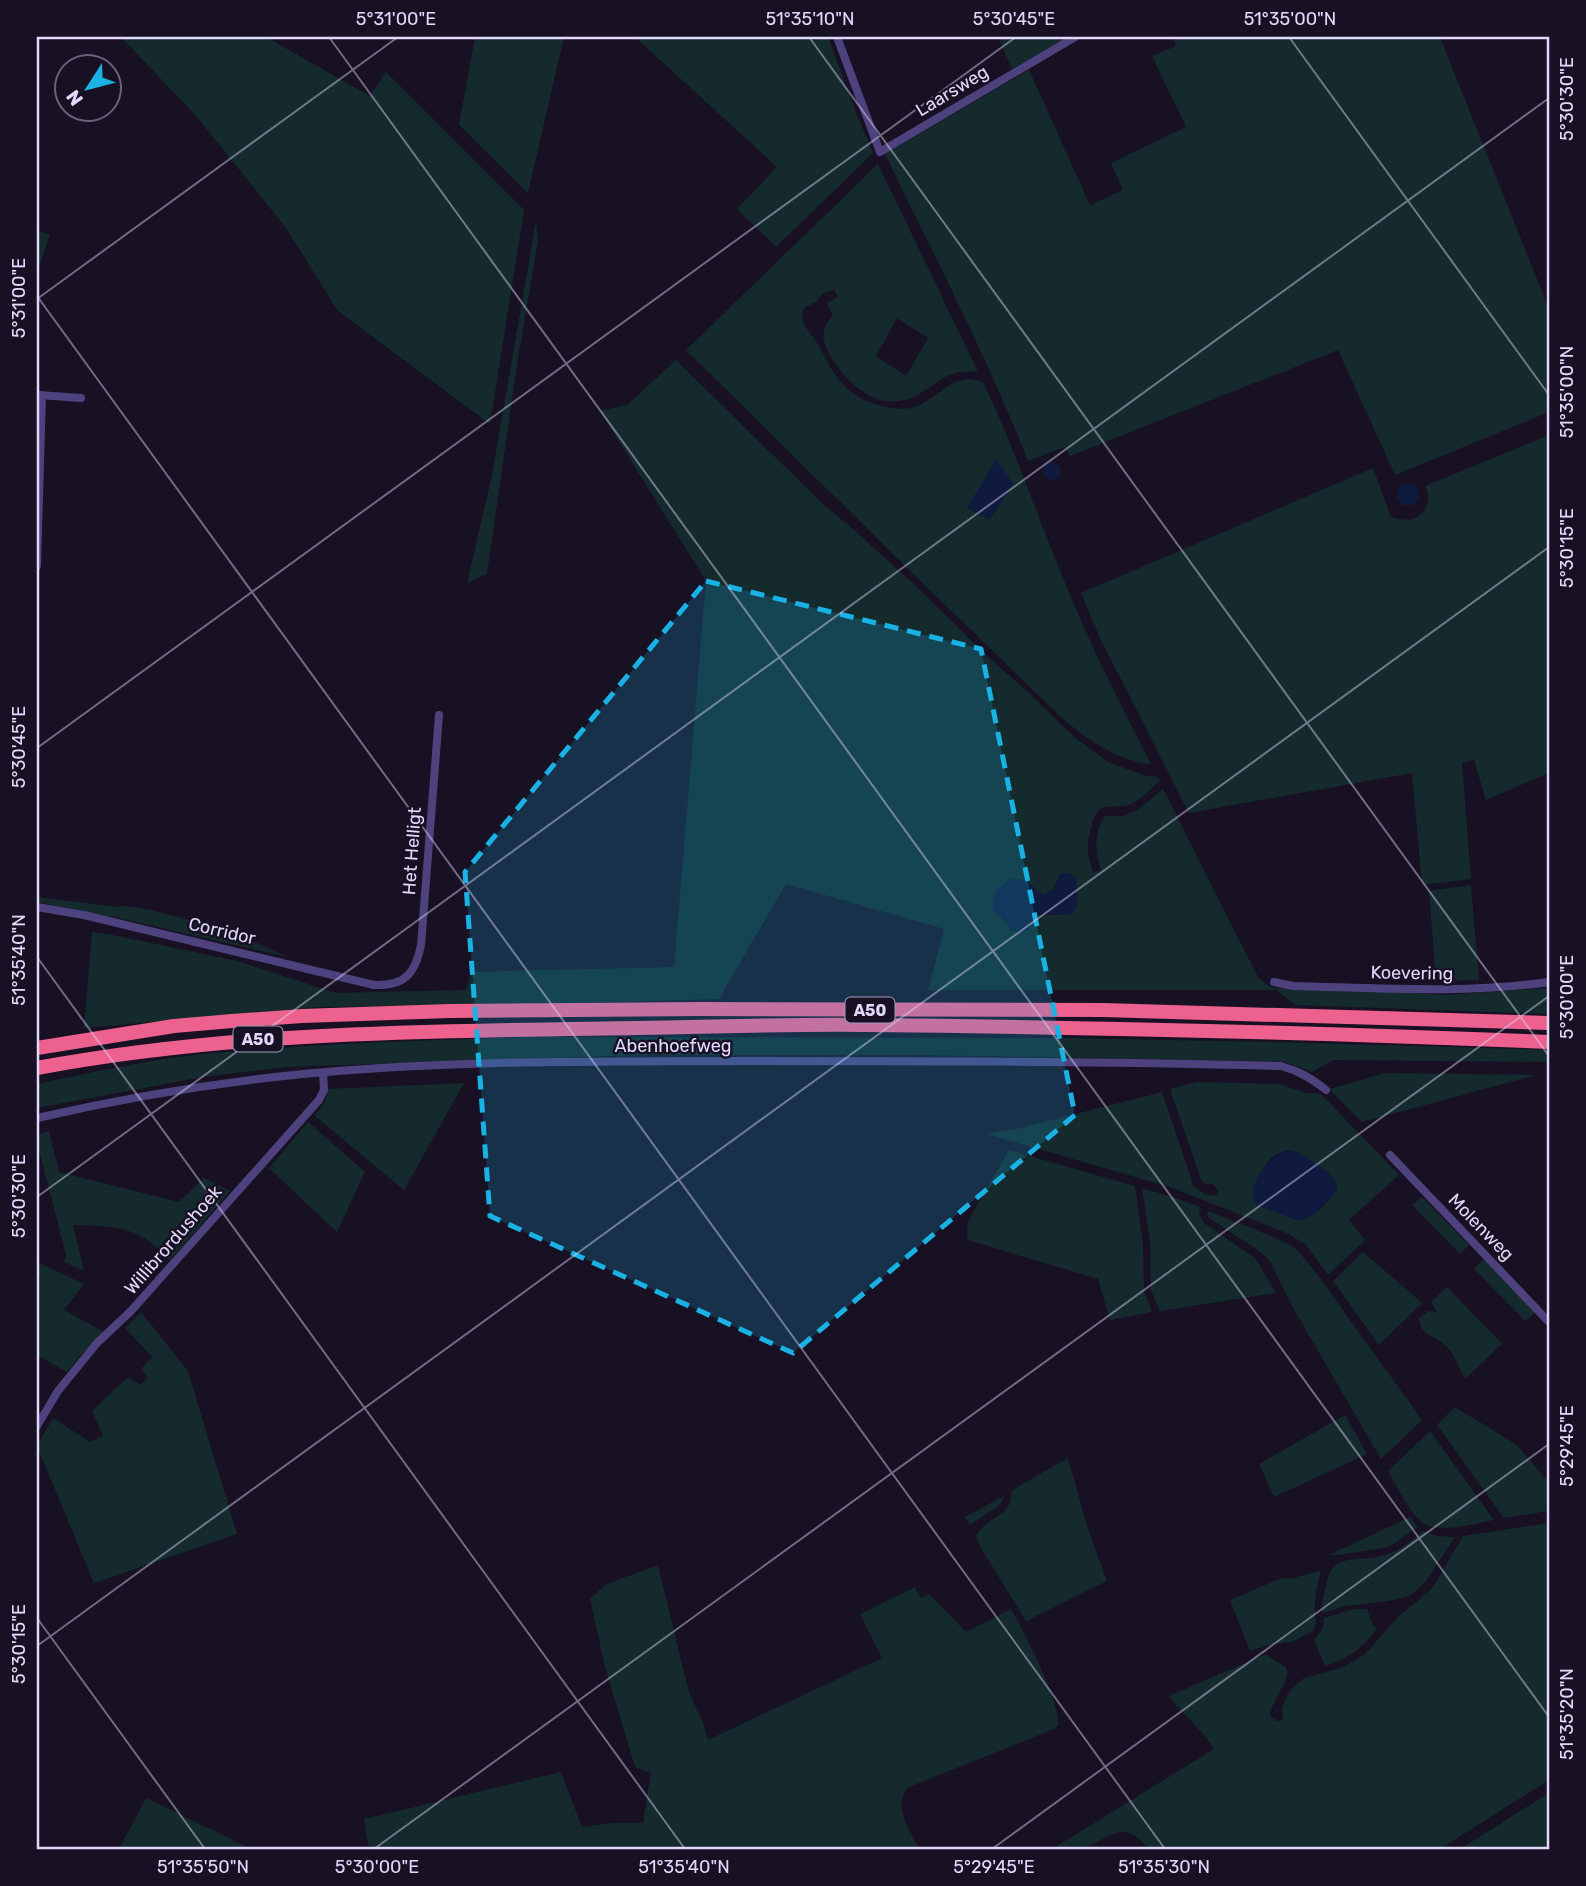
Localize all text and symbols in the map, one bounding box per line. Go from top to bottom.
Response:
text: 5°31'00"E [356,8,436,30]
text: 51°35'10"N [766,8,854,30]
text: 5°30'45"E [973,8,1055,30]
text: 51°35'00"N [1244,8,1336,30]
north arrow [52,52,122,122]
text: 5°30'30"E [1556,57,1578,141]
street label: Laarsweg [912,61,992,121]
text: N [61,85,88,110]
text: 5°31'00"E [8,258,30,338]
text: 51°35'00"N [1556,346,1578,438]
text: 5°30'15"E [1556,508,1578,588]
text: 5°30'45"E [8,706,30,788]
street label: Het Helligt [398,806,426,896]
street label: Corridor [186,913,258,949]
text: 51°35'40"N [8,914,30,1006]
text: 5°30'00"E [1556,955,1578,1039]
street label: Koevering [1370,961,1454,985]
road number: A50 [846,998,894,1022]
road number: A50 [233,1026,282,1051]
street label: Abenhoefweg [615,1035,732,1057]
text: 5°30'30"E [8,1154,30,1238]
street label: Willibrordushoek [120,1180,227,1299]
street label: Molenweg [1444,1189,1518,1265]
text: 5°29'45"E [1556,1405,1578,1487]
text: 5°30'15"E [8,1604,30,1684]
text: 51°35'20"N [1556,1668,1578,1760]
text: 51°35'50"N [157,1856,249,1878]
text: 5°30'00"E [335,1856,419,1878]
text: 51°35'40"N [638,1856,730,1878]
text: 5°29'45"E [953,1856,1035,1878]
text: 51°35'30"N [1118,1856,1210,1878]

